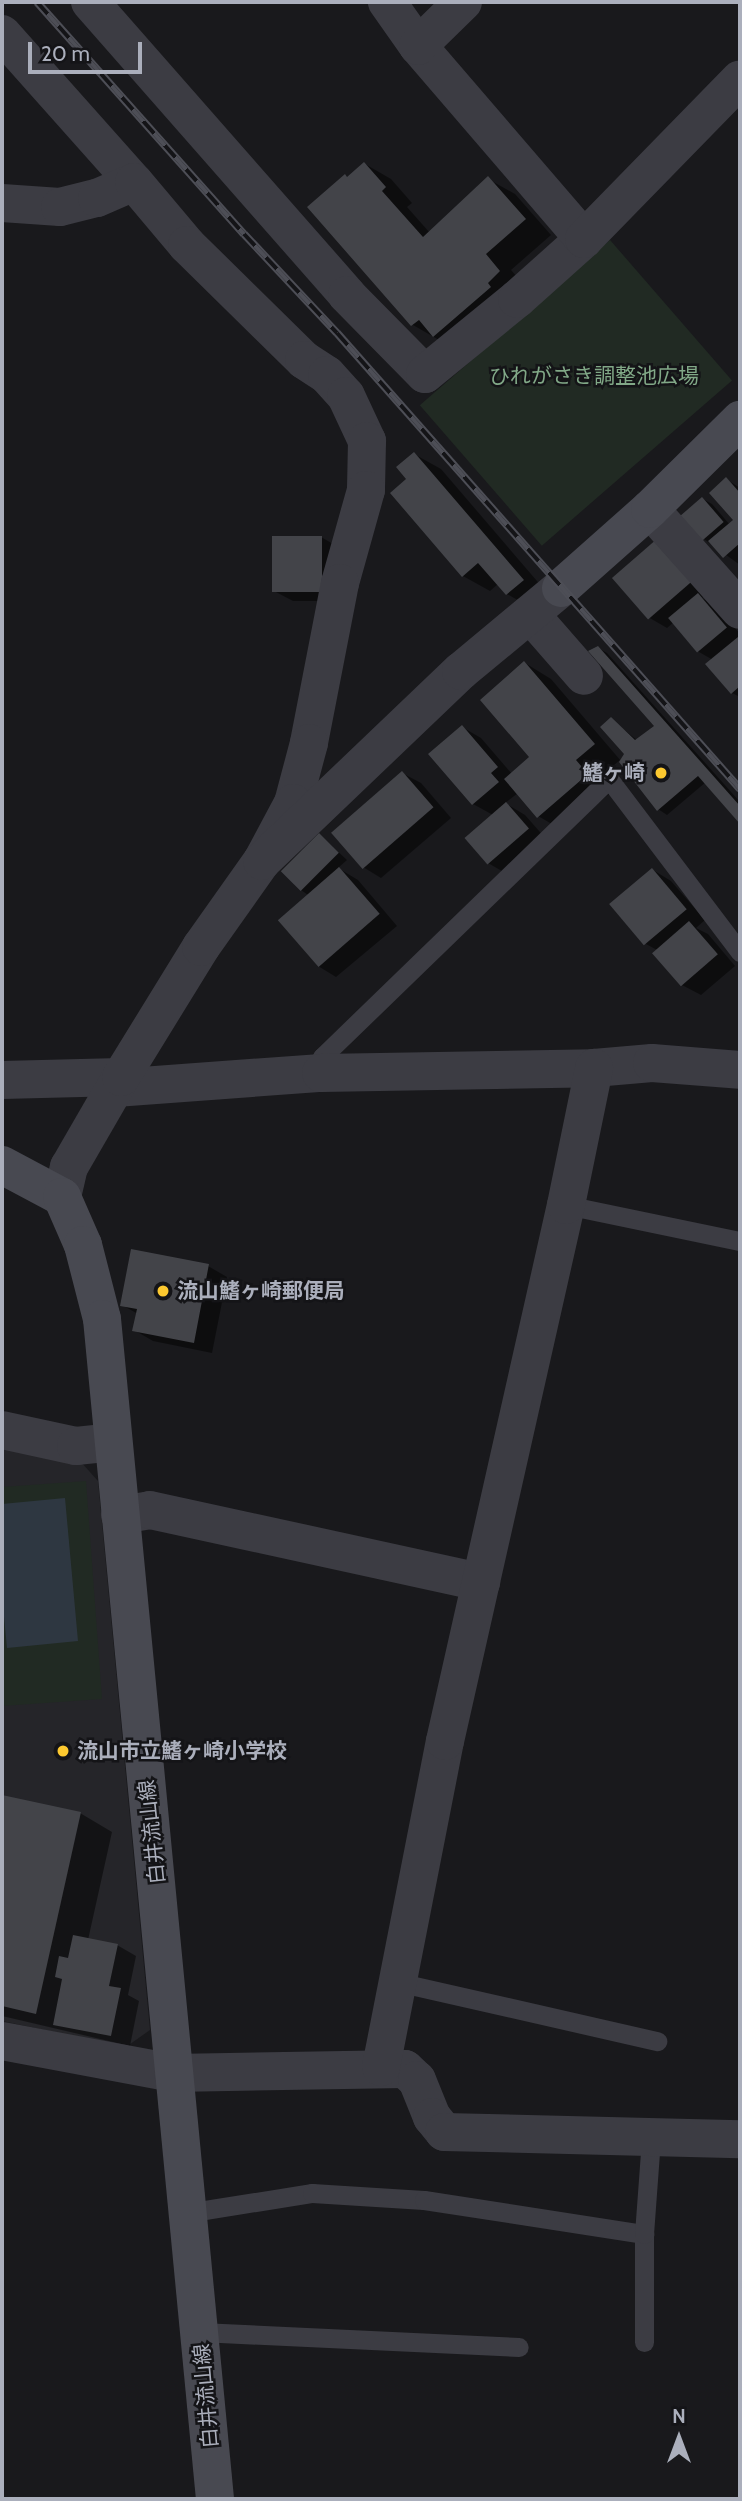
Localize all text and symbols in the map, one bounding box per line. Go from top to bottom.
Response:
scale bar [32,28,145,72]
text: 20 m [41,41,90,66]
park label: ひれがさき調整池広場 [489,363,699,389]
place label: 鰭ヶ崎 [582,760,645,786]
marker: 鰭ヶ崎 [651,763,671,783]
place label: 流山鰭ヶ崎郵便局 [177,1278,345,1304]
marker: 流山鰭ヶ崎郵便局 [155,1283,171,1299]
place label: 流山市立鰭ヶ崎小学校 [77,1738,287,1764]
marker: 流山市立鰭ヶ崎小学校 [55,1743,71,1759]
street label: 白井流山線 [134,1778,170,1886]
street label: 白井流山線 [189,2343,223,2449]
north arrow [644,2403,714,2473]
text: N [672,2405,686,2428]

